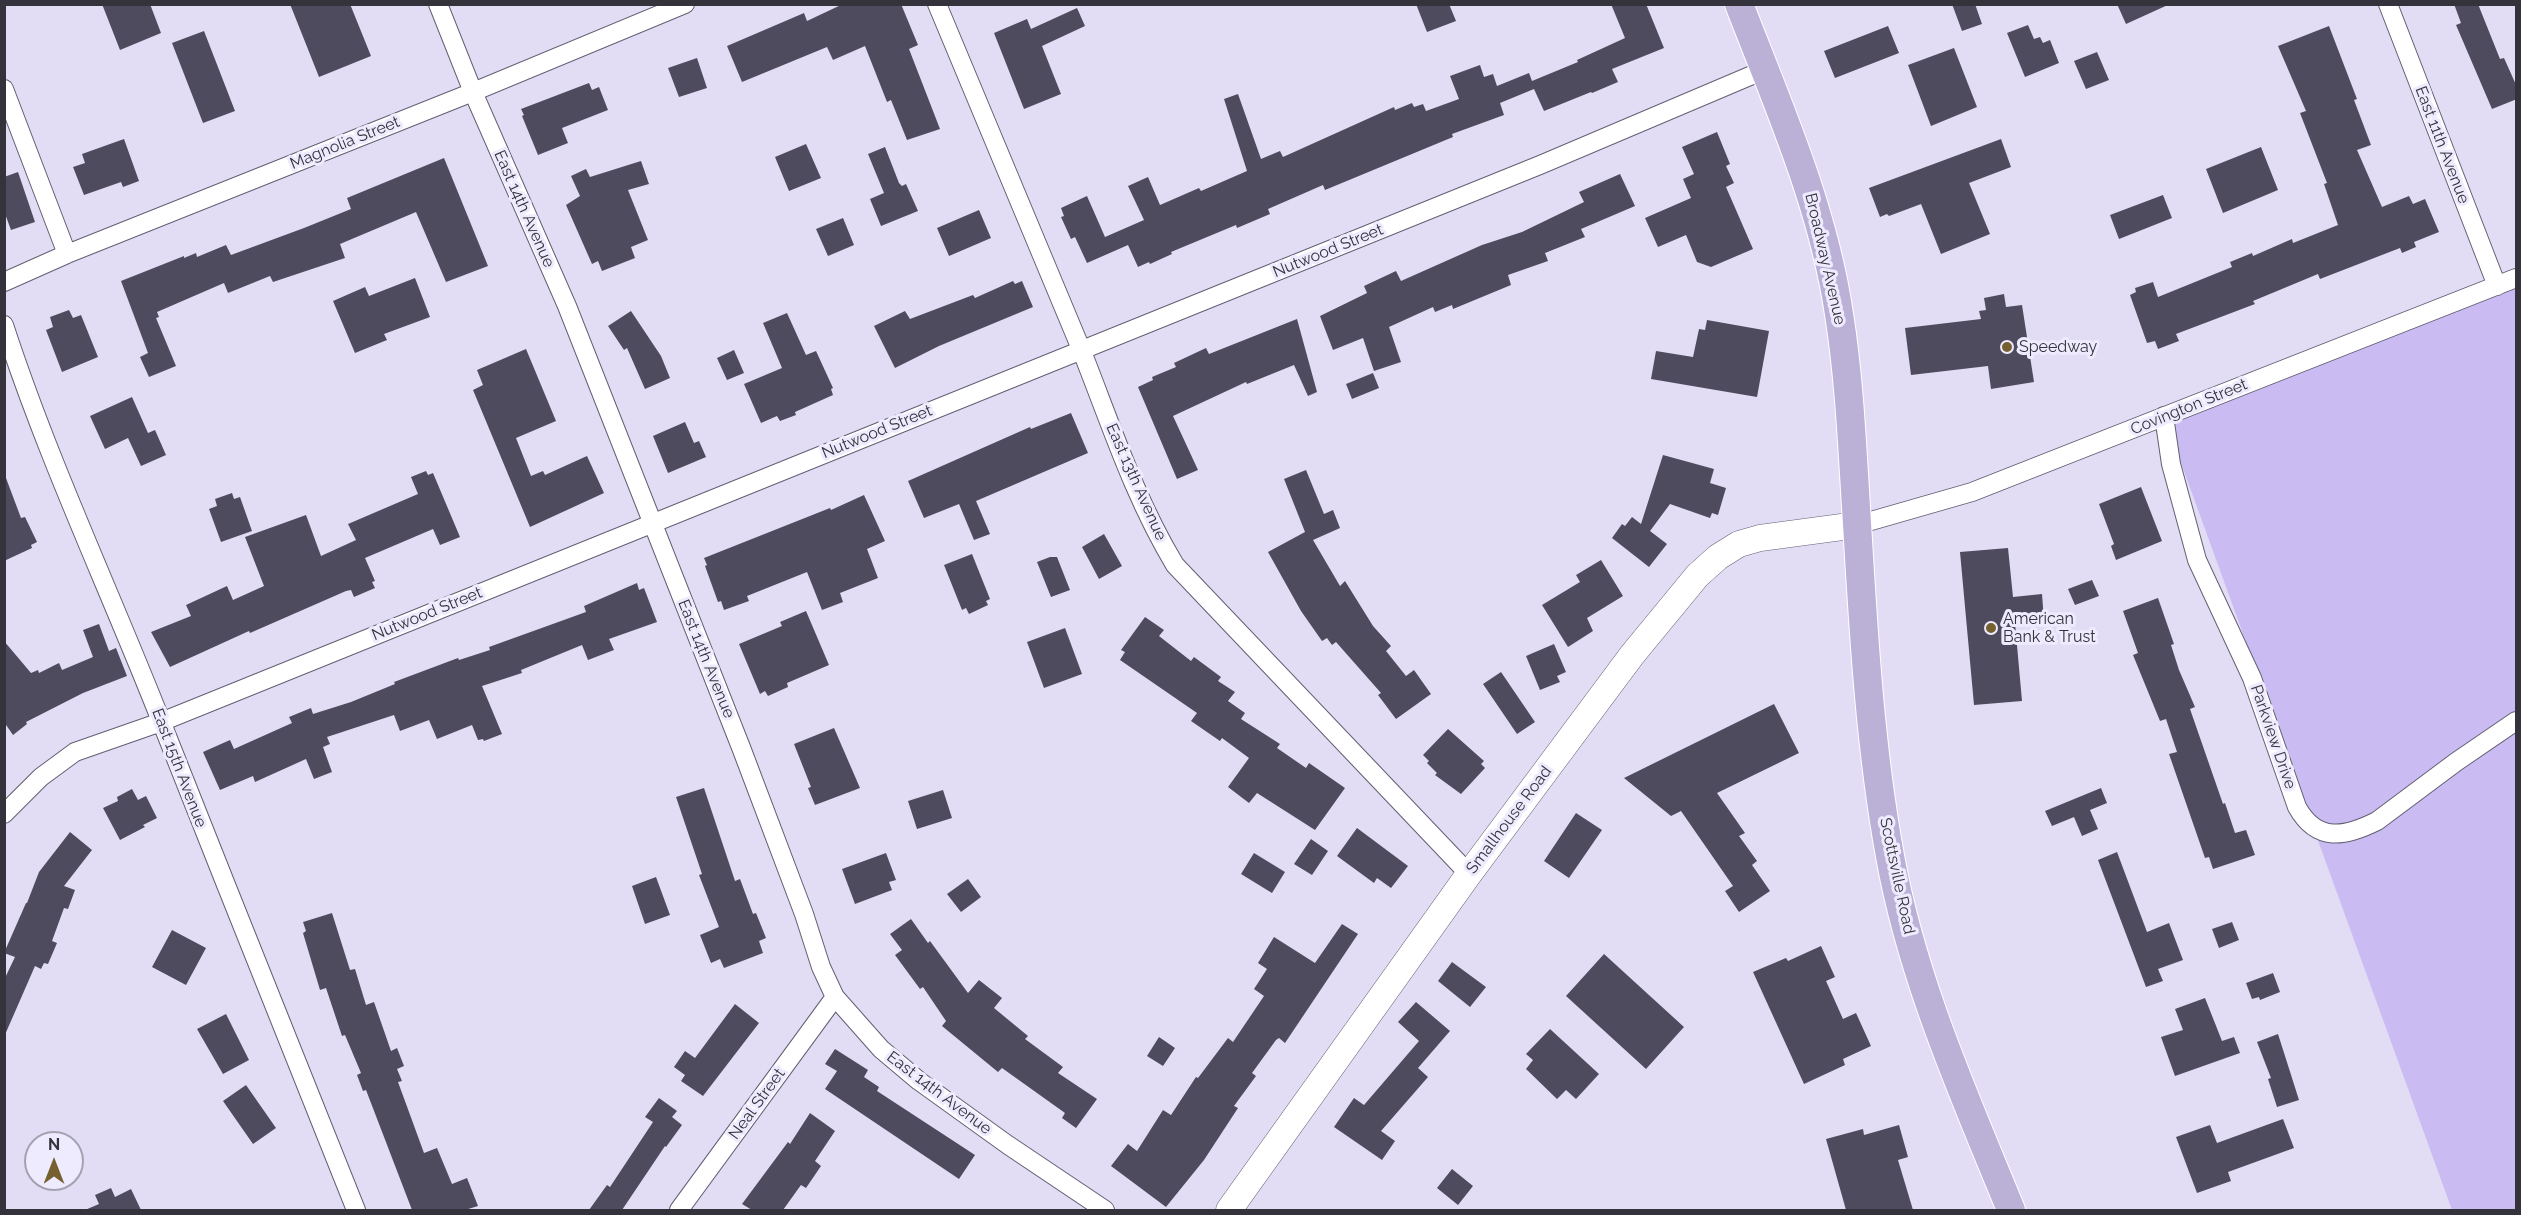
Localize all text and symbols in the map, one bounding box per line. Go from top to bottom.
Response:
street label: East 11th Avenue [2411,84,2473,206]
street label: Magnolia Street [287,112,403,174]
street label: East 14th Avenue [490,148,558,270]
street label: Broadway Avenue [1801,191,1849,327]
street label: Nutwood Street [1270,220,1386,282]
place label: Speedway [2019,337,2097,357]
marker: Speedway [2000,340,2014,354]
street label: Covington Street [2128,375,2250,439]
street label: Nutwood Street [819,401,935,463]
street label: East 13th Avenue [1102,421,1170,543]
street label: Nutwood Street [369,583,485,645]
street label: East 14th Avenue [673,597,739,721]
place label: American Bank & Trust [2003,609,2096,647]
marker: American Bank & Trust [1984,621,1998,635]
street label: Parkview Drive [2246,682,2300,792]
street label: East 15th Avenue [147,706,211,830]
street label: Smallhouse Road [1462,762,1556,878]
street label: Scottsville Road [1875,816,1919,936]
street label: East 14th Avenue [883,1047,995,1139]
street label: Neal Street [725,1065,789,1143]
north arrow [24,1131,84,1191]
text: N [48,1135,60,1154]

